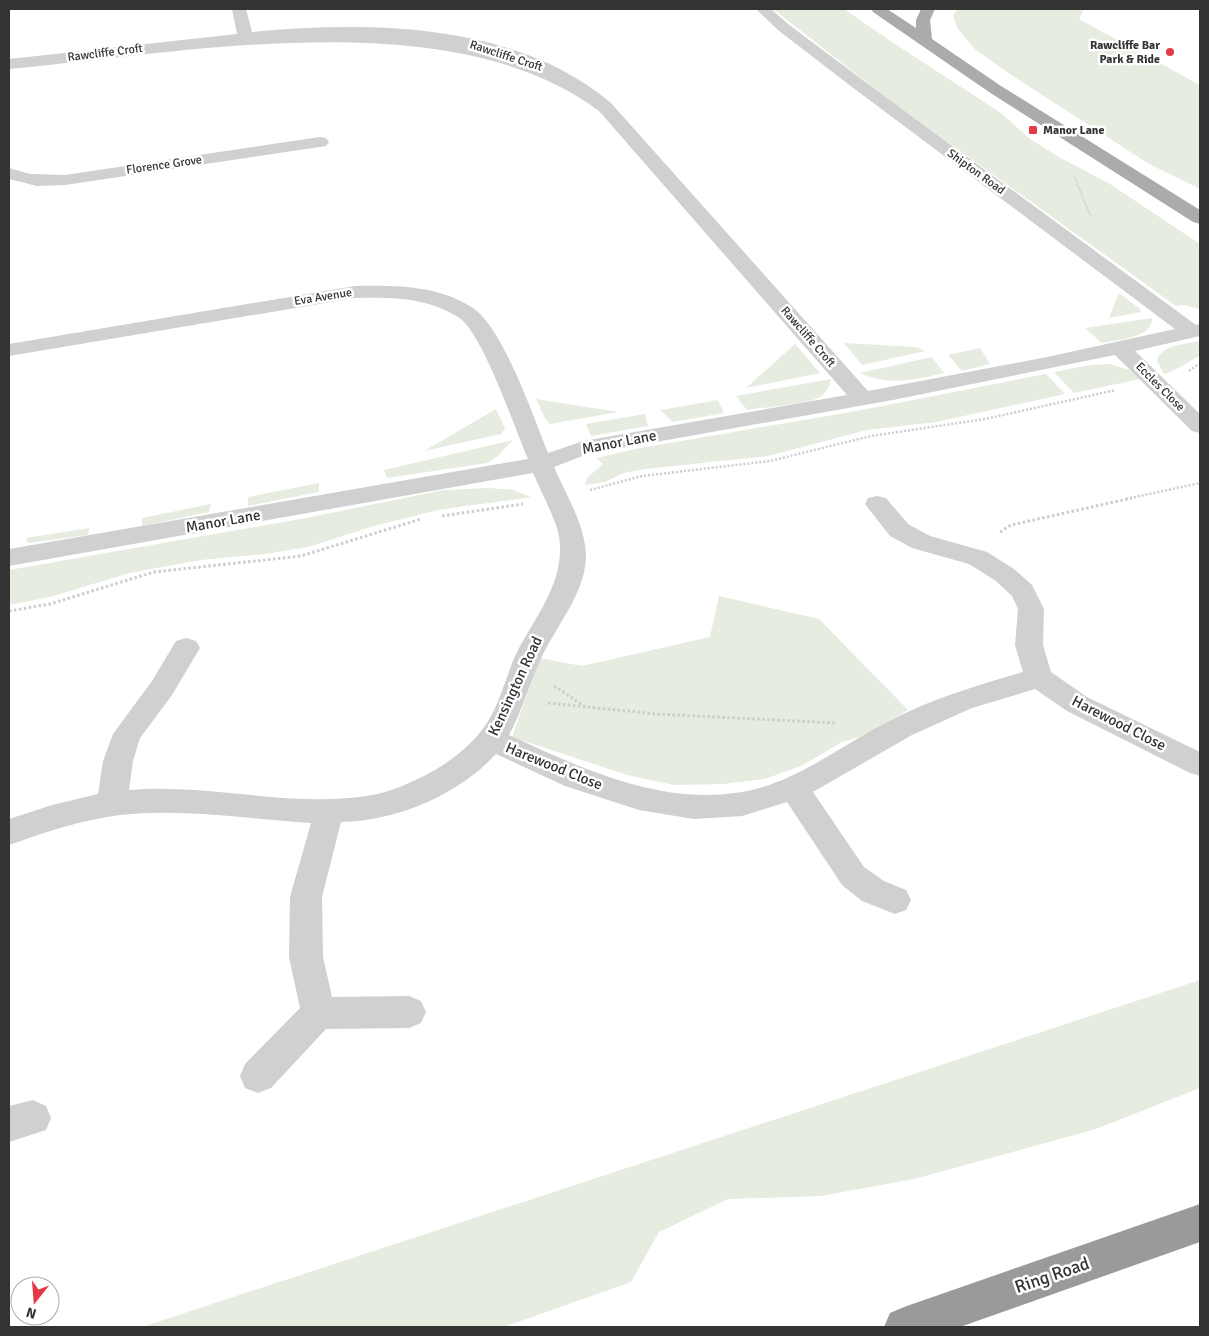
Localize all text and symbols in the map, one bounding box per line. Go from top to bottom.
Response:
street label: Rawcliffe Croft [468,37,544,75]
place label: Rawcliffe Bar Park & Ride [1090,38,1160,67]
street label: Rawcliffe Croft [67,41,144,65]
marker: Rawcliffe Bar Park & Ride [1164,46,1176,58]
place label: Manor Lane [1043,123,1104,138]
marker: Manor Lane [1027,124,1039,136]
street label: Shipton Road [944,146,1008,198]
street label: Florence Grove [125,152,203,178]
street label: Eva Avenue [293,285,353,309]
street label: Rawcliffe Croft [778,304,839,371]
street label: Eccles Close [1132,359,1188,415]
street label: Manor Lane [580,426,658,458]
street label: Manor Lane [184,506,262,536]
street label: Kensington Road [484,633,546,739]
street label: Harewood Close [1069,692,1169,754]
street label: Harewood Close [503,738,605,794]
street label: Ring Road [1012,1252,1092,1298]
north arrow [10,1276,60,1326]
text: N [24,1303,38,1323]

